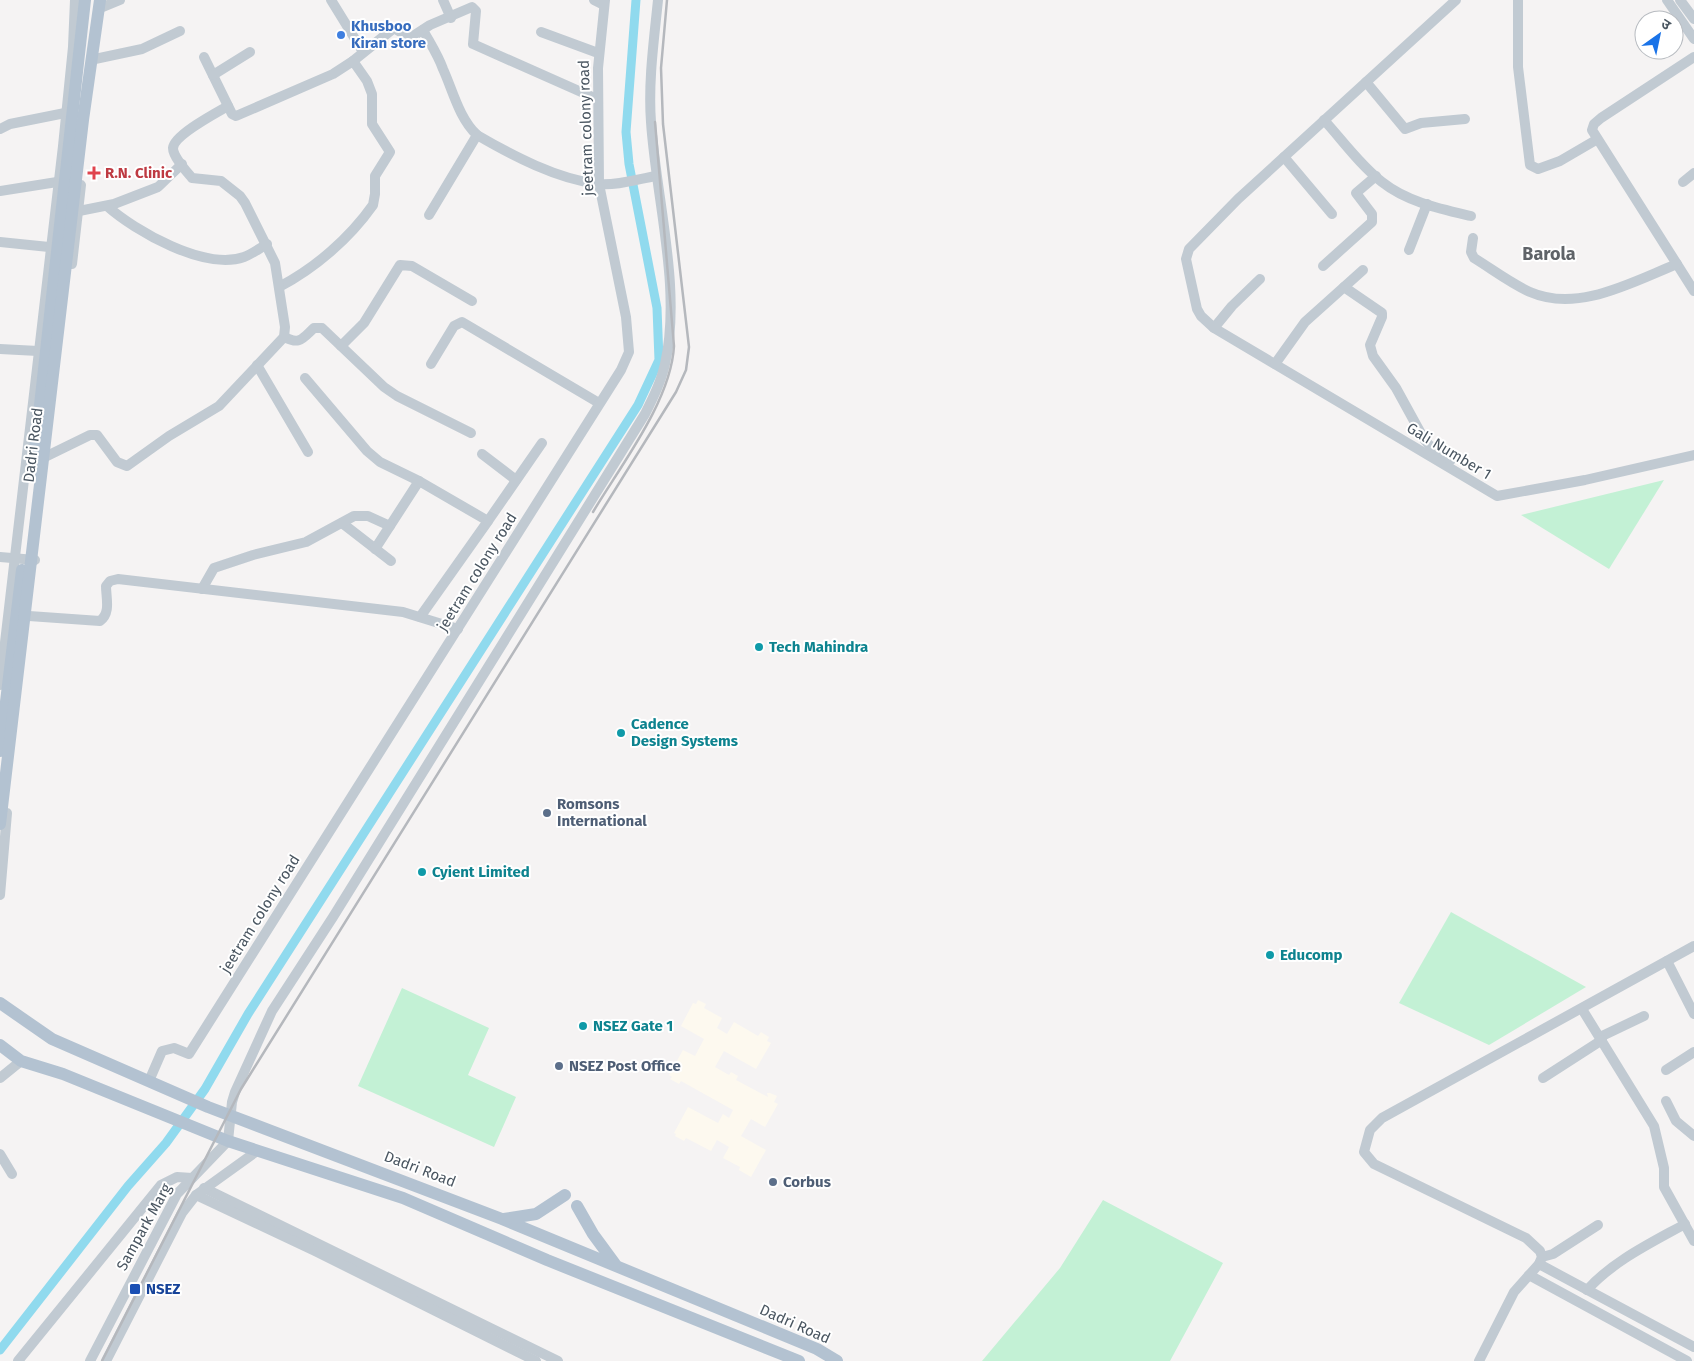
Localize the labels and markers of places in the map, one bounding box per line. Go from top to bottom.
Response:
place label: Khusboo Kiran store [351,17,426,52]
marker: Khusboo Kiran store [335,29,347,41]
place label: R.N. Clinic [105,164,173,182]
marker: R.N. Clinic [87,166,101,180]
place label: Tech Mahindra [769,638,868,656]
marker: Tech Mahindra [753,641,765,653]
place label: Cadence Design Systems [631,715,738,750]
marker: Cadence Design Systems [615,727,627,739]
place label: Romsons International [557,795,647,830]
marker: Romsons International [541,807,553,819]
place label: Cyient Limited [432,863,530,881]
marker: Cyient Limited [416,866,428,878]
place label: Educomp [1280,946,1342,964]
marker: Educomp [1264,949,1276,961]
place label: NSEZ Gate 1 [593,1017,673,1035]
marker: NSEZ Gate 1 [577,1020,589,1032]
place label: NSEZ Post Office [569,1057,681,1075]
marker: NSEZ Post Office [553,1060,565,1072]
place label: Corbus [783,1173,831,1191]
marker: Corbus [767,1176,779,1188]
place label: NSEZ [146,1280,180,1298]
marker: NSEZ [128,1282,142,1296]

